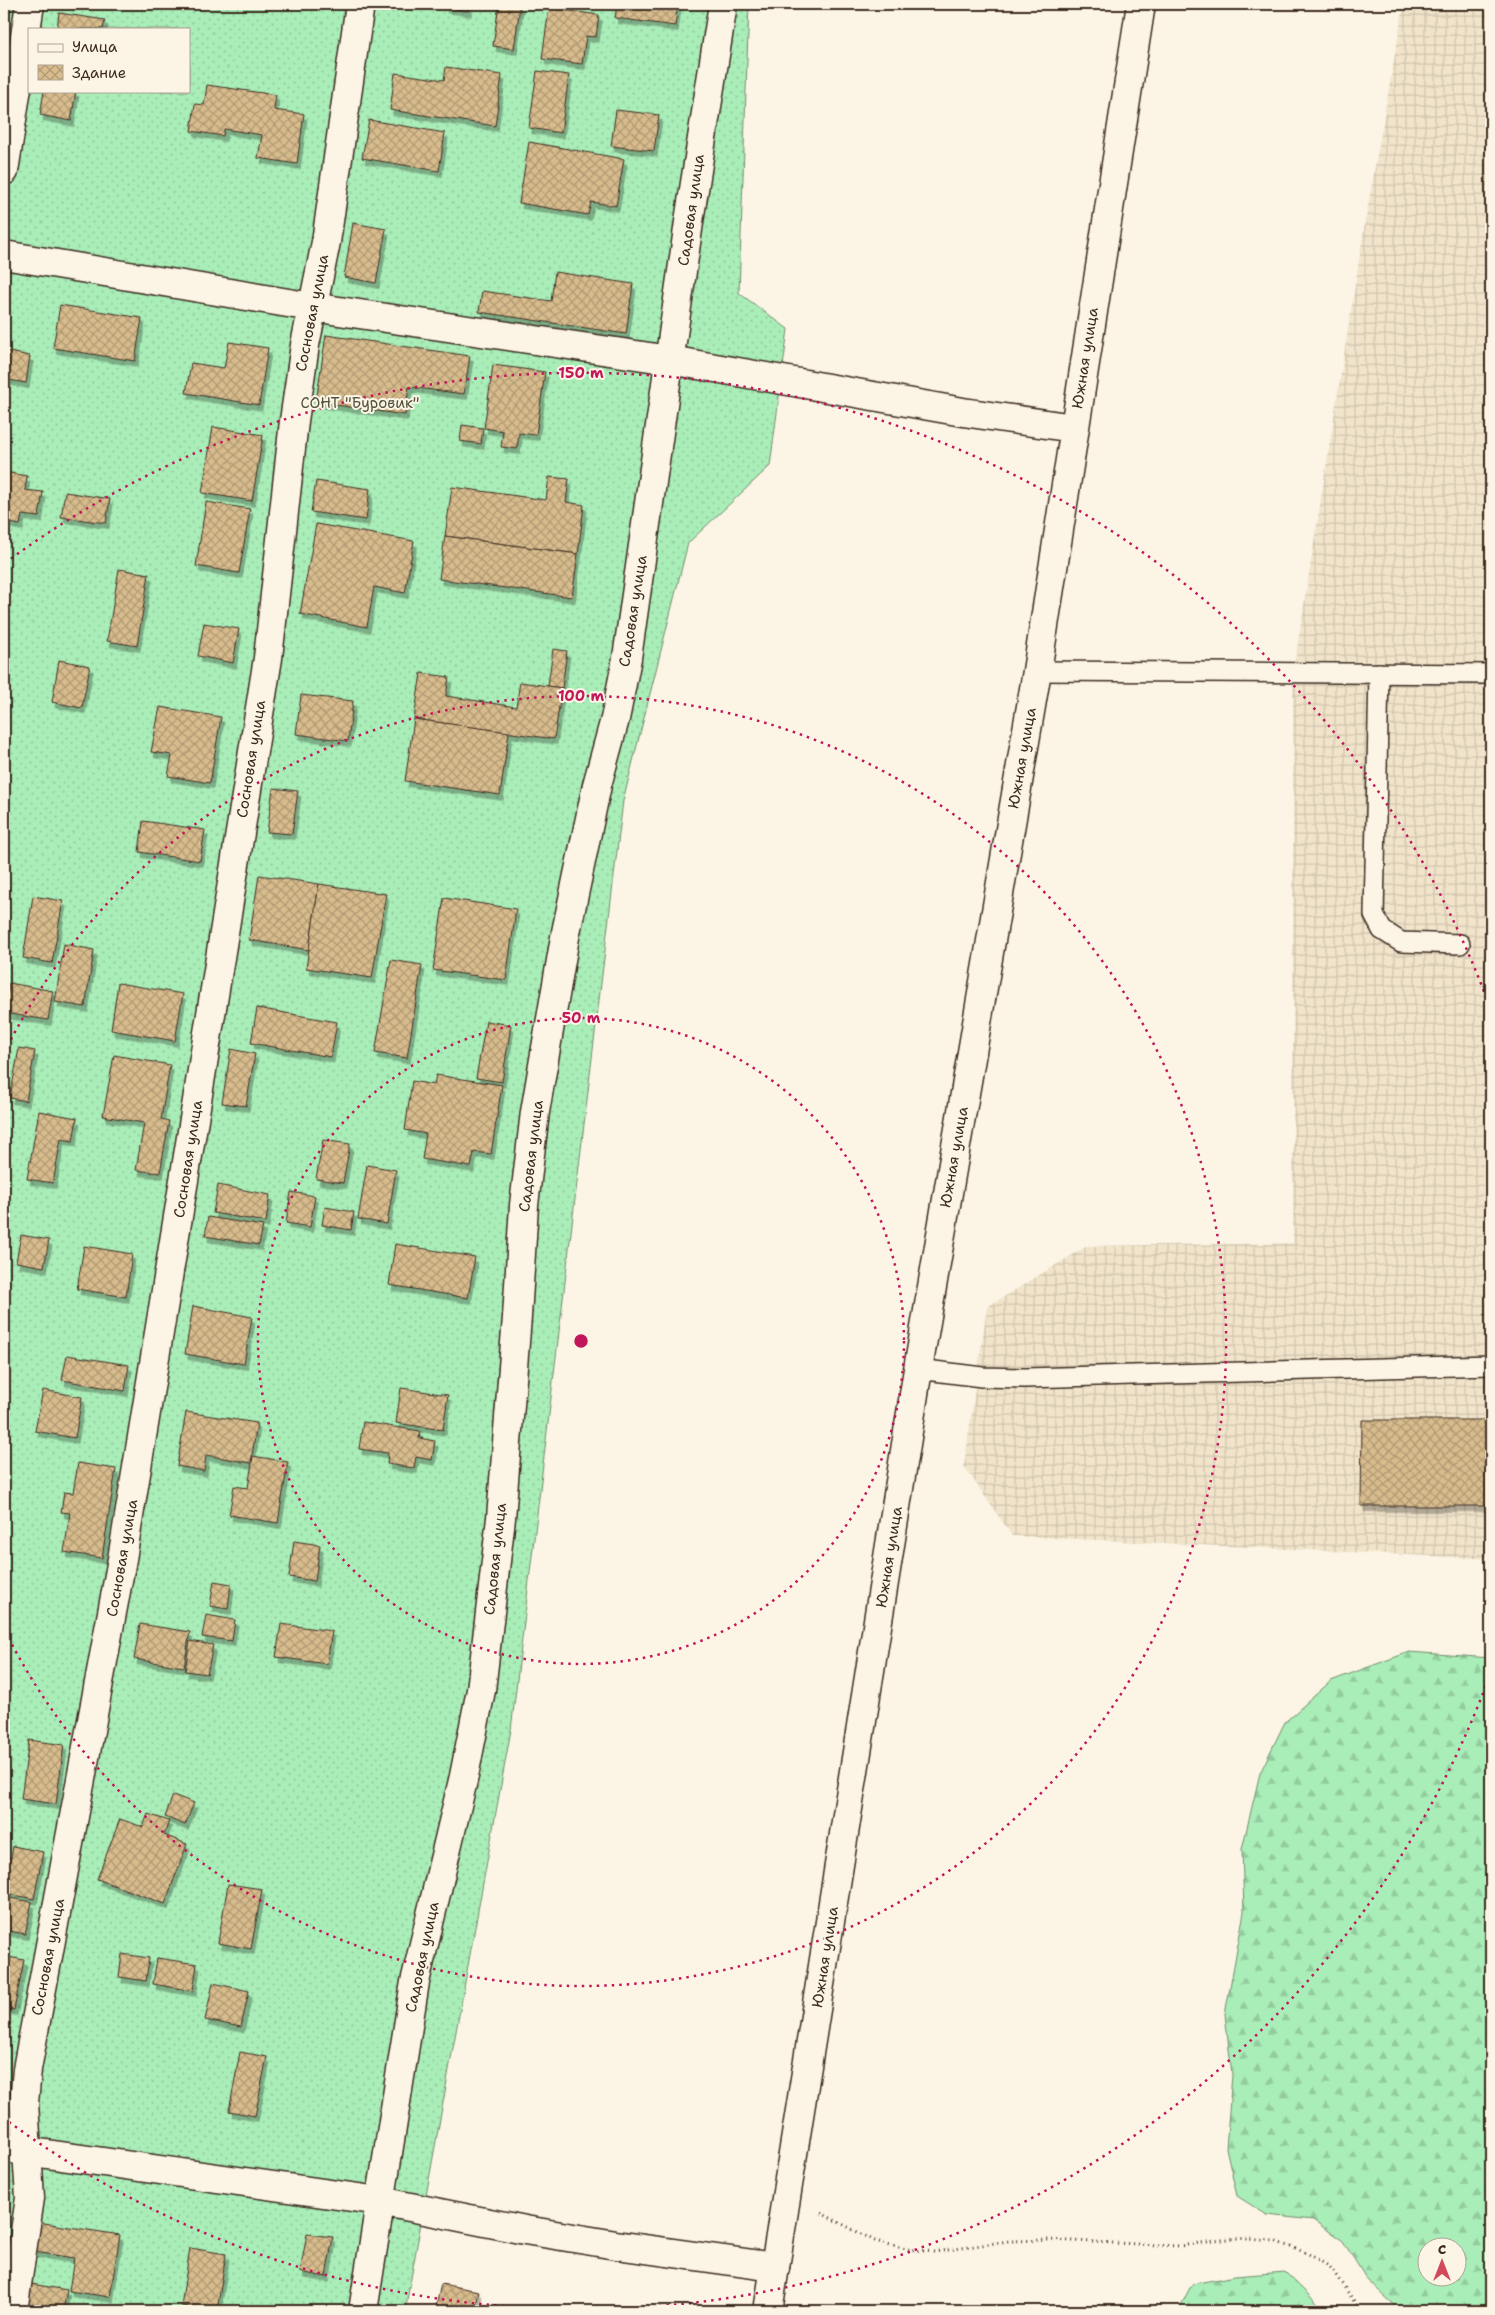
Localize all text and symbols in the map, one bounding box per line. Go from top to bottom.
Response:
legend [28,28,190,92]
text: Улица [72,37,118,57]
text: Здание [72,63,126,83]
street label: Садовая улица [673,152,709,267]
street label: Сосновая улица [291,252,333,373]
street label: Южная улица [1067,305,1103,410]
text: 150 m [558,363,604,383]
park label: СОНТ "Буровик" [301,393,419,413]
street label: Садовая улица [614,553,652,668]
text: 100 m [558,686,604,706]
street label: Сосновая улица [232,698,270,819]
street label: Южная улица [1003,705,1041,810]
text: 50 m [562,1008,601,1028]
street label: Сосновая улица [169,1098,207,1219]
street label: Садовая улица [514,1098,548,1213]
street label: Южная улица [935,1104,973,1209]
centre of rings [572,1332,590,1350]
street label: Сосновая улица [102,1497,142,1618]
street label: Садовая улица [479,1501,511,1616]
street label: Южная улица [871,1504,907,1609]
street label: Сосновая улица [27,1896,69,2017]
street label: Садовая улица [401,1899,444,2014]
street label: Южная улица [807,1904,843,2009]
north arrow [1418,2238,1468,2288]
text: С [1438,2240,1446,2258]

